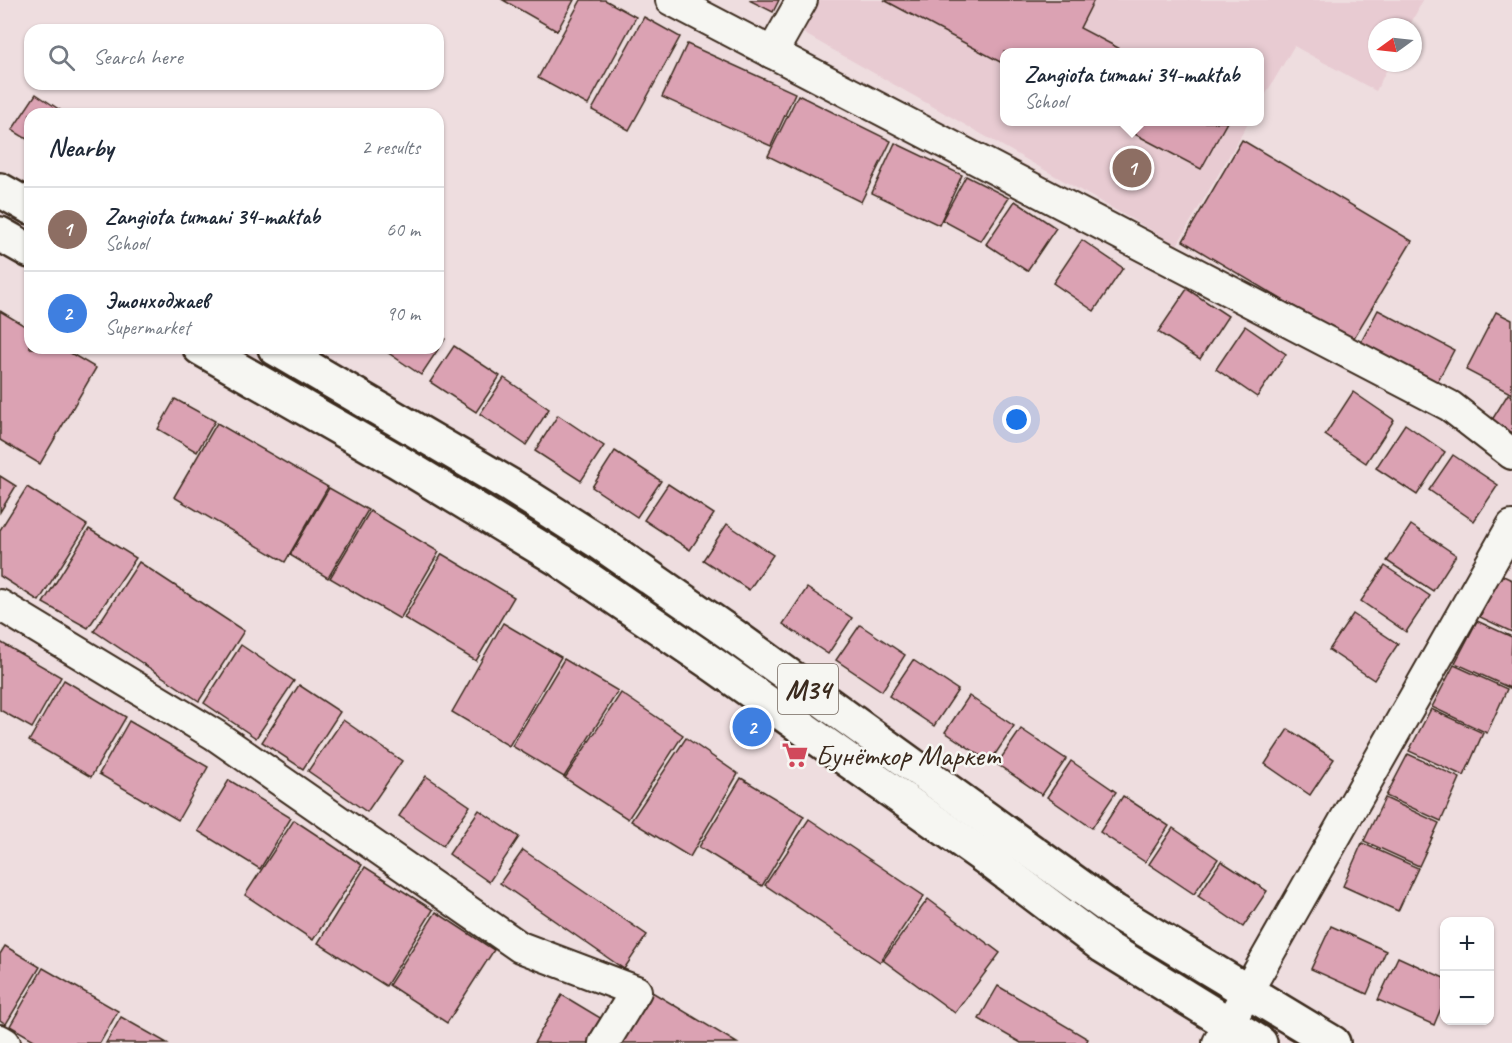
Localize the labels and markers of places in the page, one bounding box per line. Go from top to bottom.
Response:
pin: 1 [1112,146,1152,190]
pin: 2 [732,704,771,750]
place label: Бунёткор Маркет [815,736,1002,774]
supermarket icon: Бунёткор Маркет [780,740,810,770]

